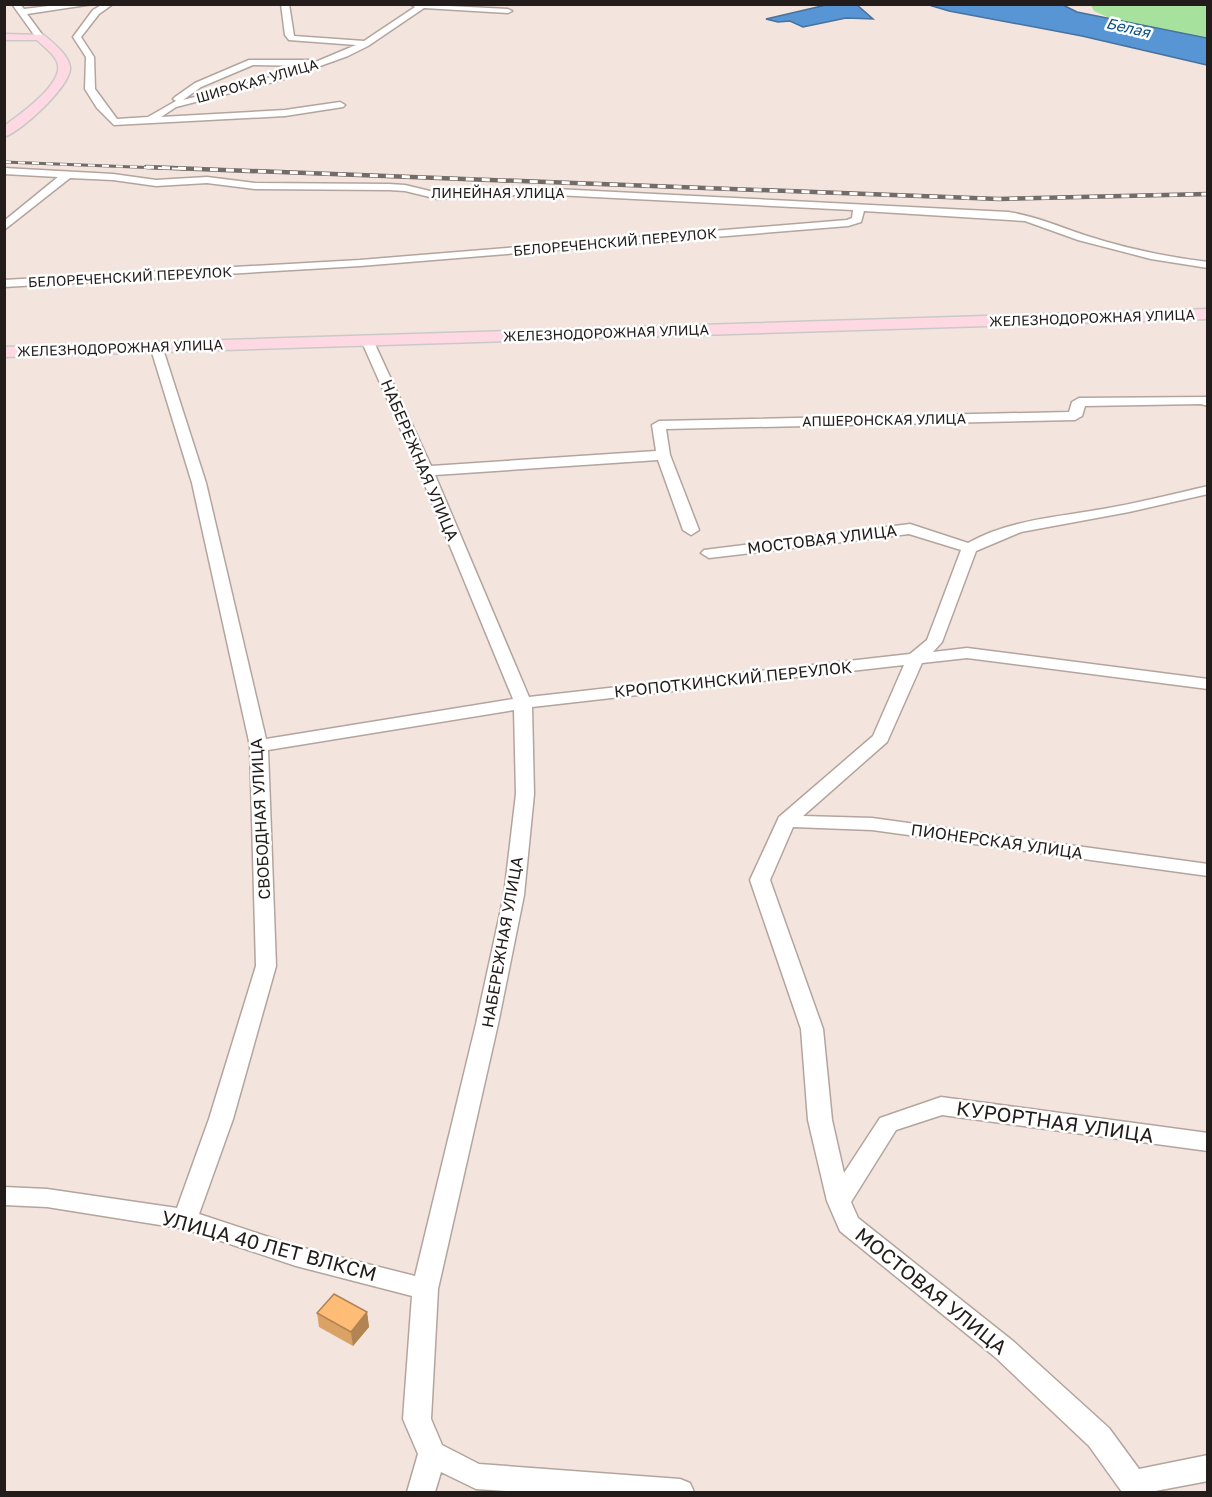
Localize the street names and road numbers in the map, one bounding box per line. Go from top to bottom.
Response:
street label: ШИРОКАЯ УЛИЦА [194,55,320,106]
street label: ЛИНЕЙНАЯ УЛИЦА [431,184,565,201]
street label: БЕЛОРЕЧЕНСКИЙ ПЕРЕУЛОК [513,224,718,259]
street label: БЕЛОРЕЧЕНСКИЙ ПЕРЕУЛОК [28,263,233,290]
street label: ЖЕЛЕЗНОДОРОЖНАЯ УЛИЦА [989,305,1196,330]
street label: ЖЕЛЕЗНОДОРОЖНАЯ УЛИЦА [503,320,710,345]
street label: ЖЕЛЕЗНОДОРОЖНАЯ УЛИЦА [17,335,224,360]
street label: НАБЕРЕЖНАЯ УЛИЦА [377,376,463,544]
street label: АПШЕРОНСКАЯ УЛИЦА [802,410,967,429]
street label: МОСТОВАЯ УЛИЦА [746,520,898,558]
street label: КРОПОТКИНСКИЙ ПЕРЕУЛОК [613,657,853,701]
street label: СВОБОДНАЯ УЛИЦА [246,738,274,900]
street label: ПИОНЕРСКАЯ УЛИЦА [910,819,1084,863]
street label: НАБЕРЕЖНАЯ УЛИЦА [477,855,527,1029]
street label: КУРОРТНАЯ УЛИЦА [955,1095,1155,1147]
street label: УЛИЦА 40 ЛЕТ ВЛКСМ [159,1205,379,1285]
street label: МОСТОВАЯ УЛИЦА [851,1222,1012,1359]

